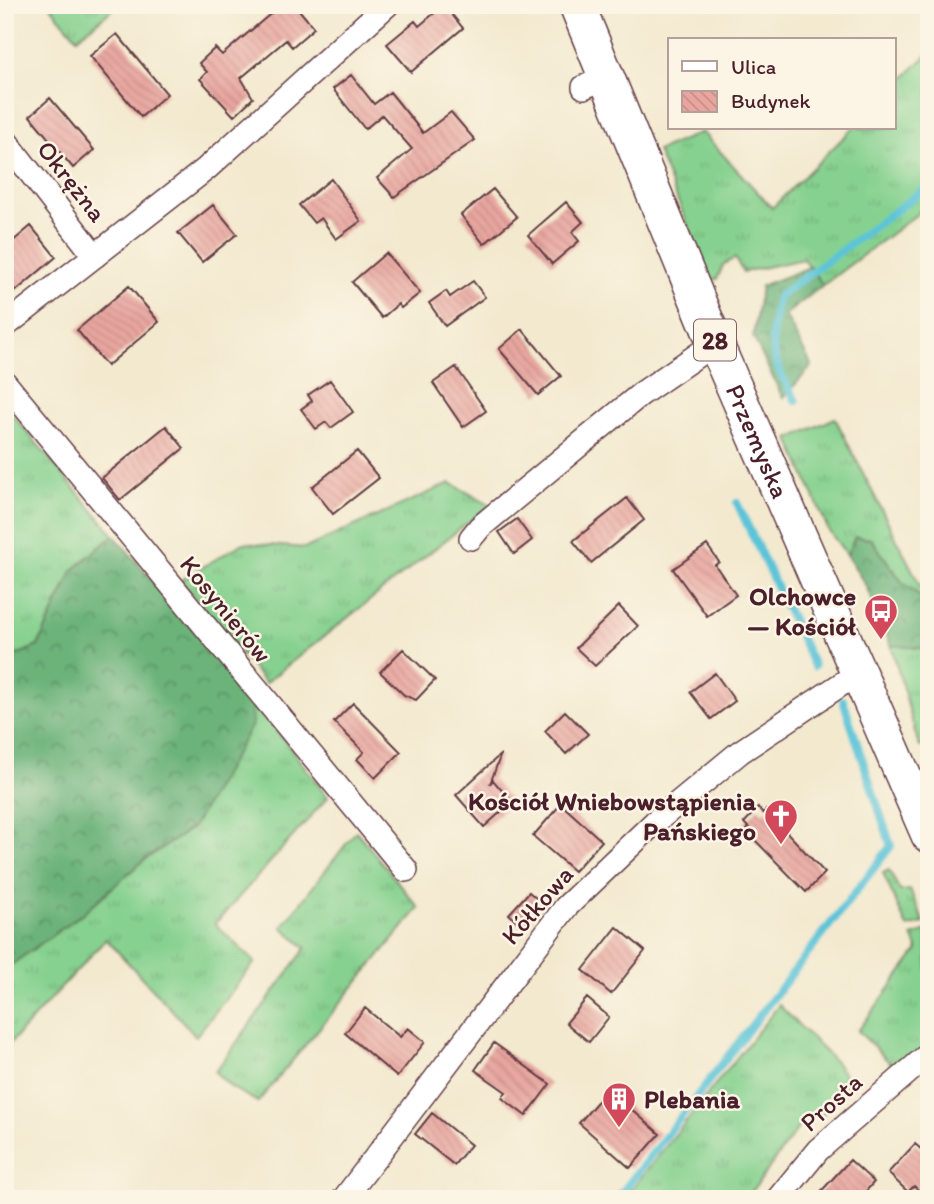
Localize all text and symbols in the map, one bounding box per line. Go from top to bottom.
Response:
legend [668,38,895,130]
text: Ulica [731,54,776,79]
text: Budynek [731,88,811,113]
street label: Okrężna [30,134,114,229]
road number: 28 [694,320,736,360]
street label: Przemyska [719,379,797,503]
street label: Kosynierów [173,549,279,669]
place label: Olchowce — Kościół [747,580,857,642]
bus stop icon: Olchowce — Kościół [862,592,900,641]
place label: Kościół Wniebowstąpienia Pańskiego [468,785,756,847]
church icon: Kościół Wniebowstąpienia Pańskiego [762,797,800,846]
street label: Kółkowa [494,859,580,951]
street label: Prosta [793,1066,869,1138]
building icon: Plebania [600,1080,638,1129]
place label: Plebania [644,1083,740,1115]

